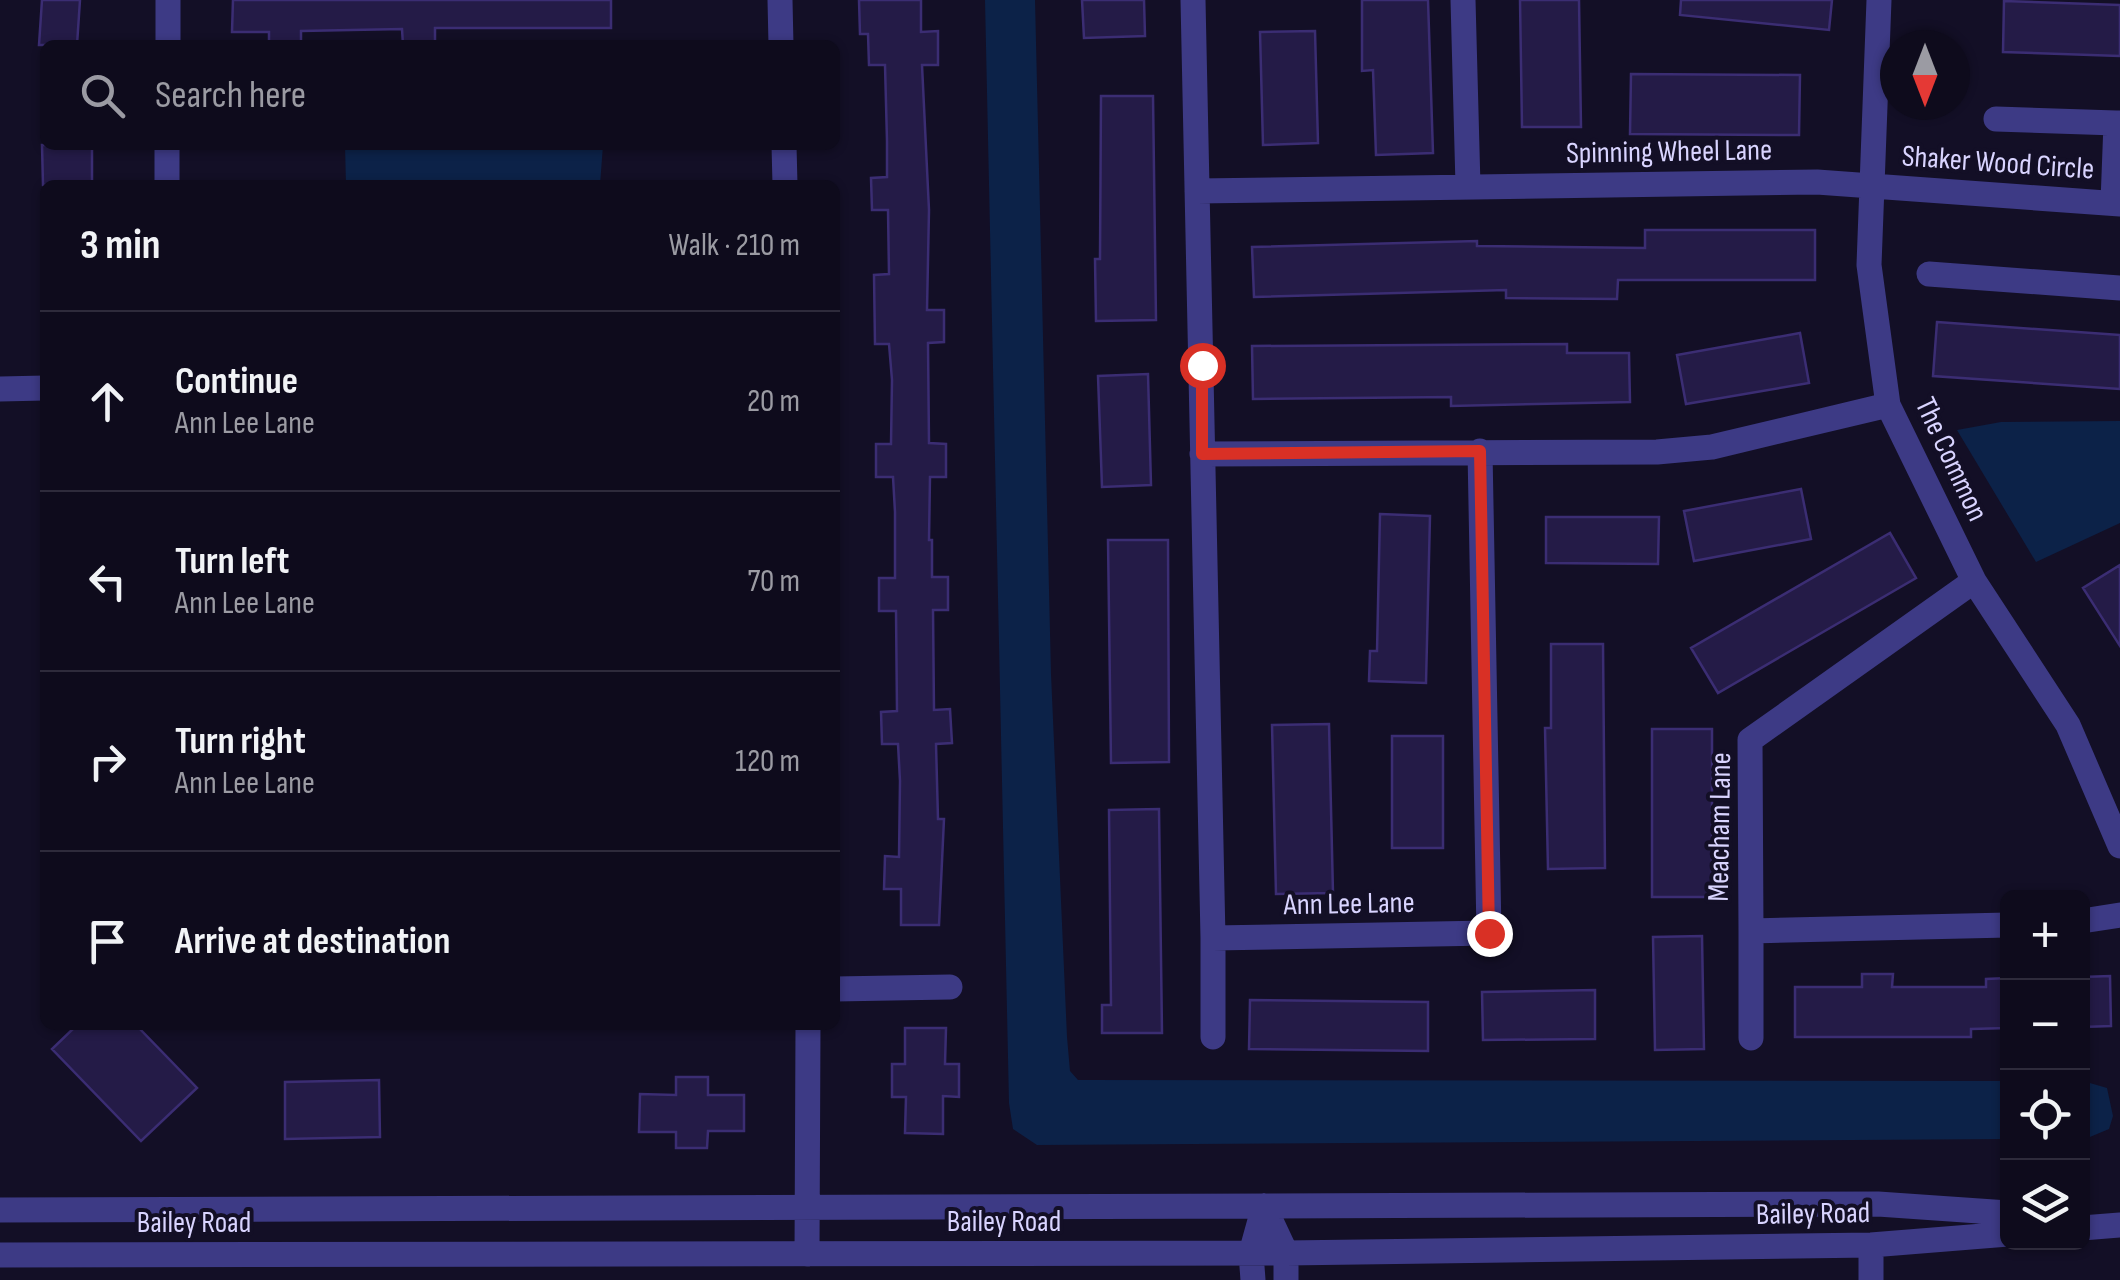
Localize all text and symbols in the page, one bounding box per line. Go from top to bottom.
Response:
north arrow [1880,30,1970,120]
search box [40,40,840,150]
icon: search [75,68,130,123]
text: Search here [155,73,306,118]
street label: Spinning Wheel Lane [1566,132,1772,172]
street label: Shaker Wood Circle [1901,138,2095,188]
text: 3 min [80,220,160,271]
text: Walk · 210 m [669,226,800,265]
route start [1180,343,1226,389]
text: Continue [175,359,298,404]
icon: ahead [80,374,135,429]
text: 20 m [747,382,800,421]
street label: The Common [1907,392,1995,527]
text: Ann Lee Lane [175,404,315,443]
text: Turn left [175,539,289,584]
icon: left [80,554,135,609]
text: 70 m [747,562,800,601]
text: Ann Lee Lane [175,584,315,623]
text: Turn right [175,719,306,764]
icon: right [80,734,135,789]
text: 120 m [735,742,800,781]
street label: Meacham Lane [1701,752,1739,902]
text: Ann Lee Lane [175,764,315,803]
street label: Ann Lee Lane [1282,885,1415,923]
map controls [2000,890,2090,1250]
button: + [2000,890,2090,980]
route end [1467,911,1513,957]
icon: arrive [80,914,135,969]
text: Arrive at destination [175,919,450,964]
button: − [2000,980,2090,1070]
button: locate [2000,1070,2090,1160]
button: layers [2000,1160,2090,1250]
street label: Bailey Road [1756,1195,1870,1233]
street label: Bailey Road [947,1204,1061,1240]
street label: Bailey Road [137,1205,251,1241]

